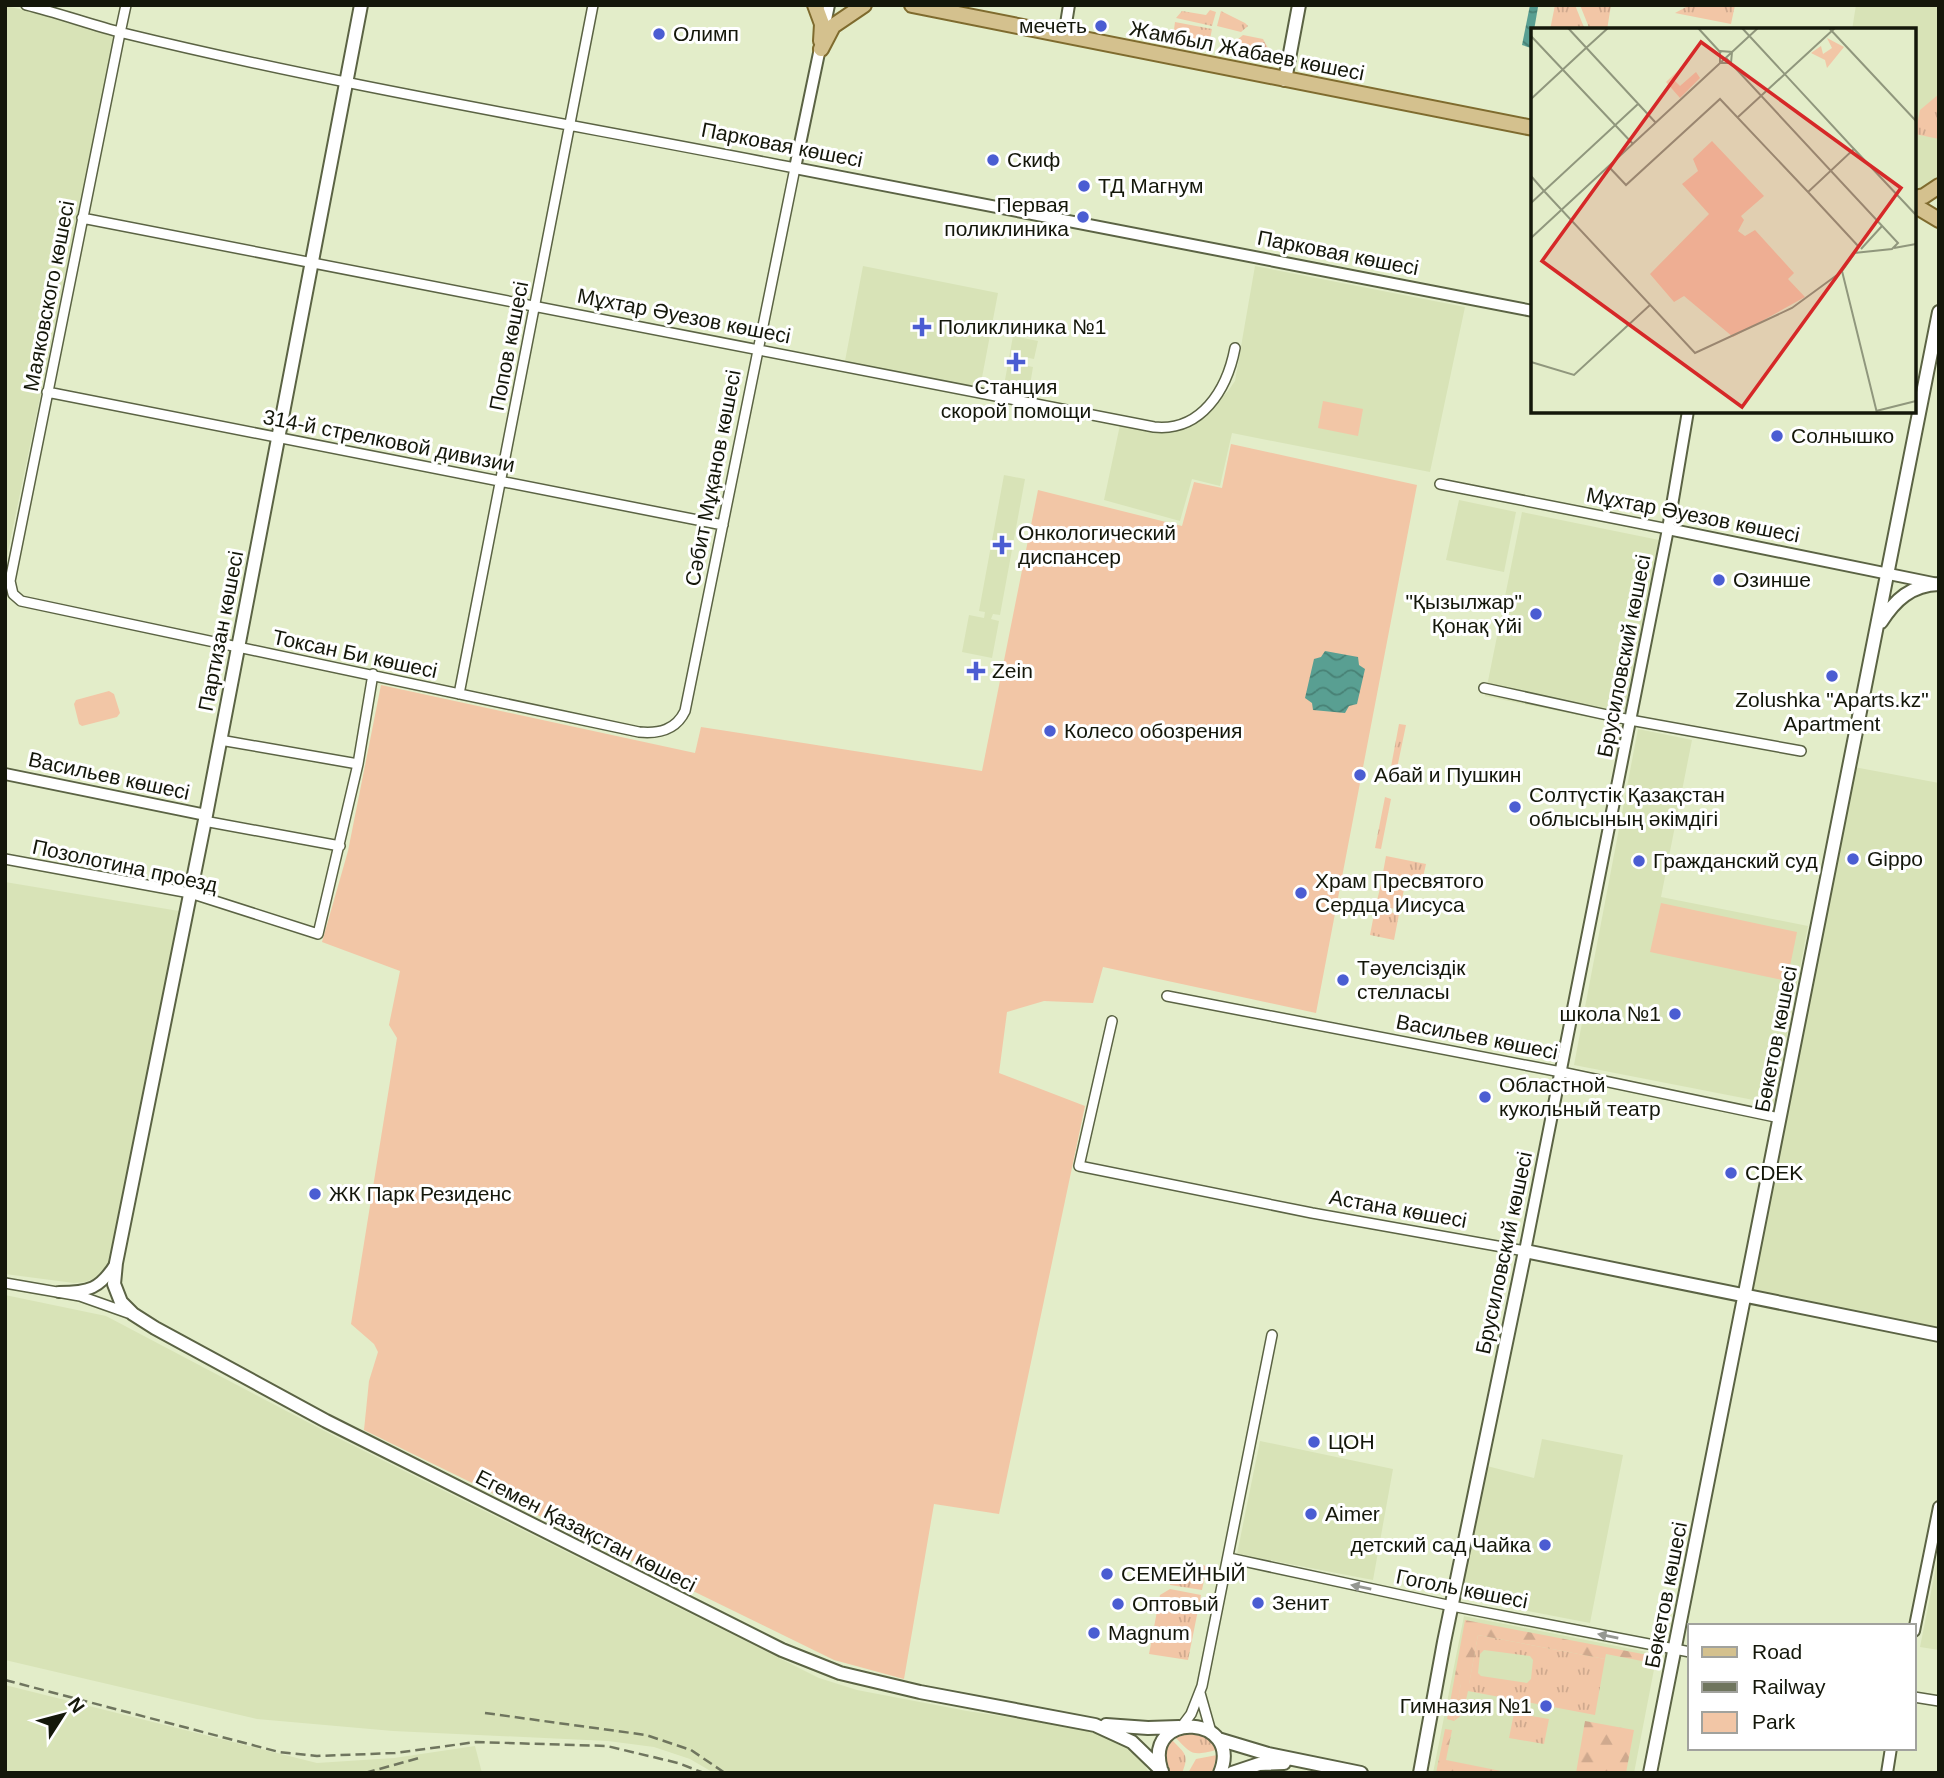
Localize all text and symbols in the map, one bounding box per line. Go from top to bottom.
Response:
place label: мечеть [1019,14,1087,37]
street label: Жамбыл Жабаев көшесі [1128,16,1366,85]
marker: мечеть [1093,18,1109,34]
place label: Олимп [673,22,739,45]
marker: Олимп [651,26,667,42]
inset map [1531,28,1916,413]
street label: Парковая көшесі [699,118,865,171]
place label: Скиф [1007,148,1060,171]
marker: Скиф [985,152,1001,168]
place label: ТД Магнум [1098,174,1204,197]
marker: ТД Магнум [1076,178,1092,194]
place label: Первая поликлиника [944,193,1069,240]
street label: Маяковского көшесі [19,199,78,393]
marker: Первая поликлиника [1075,209,1091,225]
street label: Парковая көшесі [1255,226,1421,279]
street label: Попов көшесі [485,279,532,413]
street label: Мұхтар Әуезов көшесі [576,284,793,347]
place label: Поликлиника №1 [938,315,1106,338]
marker: Поликлиника №1 [912,317,932,337]
marker: Станция скорой помощи [1006,352,1026,372]
street label: Сәбит Мұқанов көшесі [680,368,745,588]
place label: Станция скорой помощи [941,375,1091,422]
street label: 314-й стрелковой дивизии [261,405,517,476]
place label: Солнышко [1791,424,1894,447]
marker: Солнышко [1769,428,1785,444]
street label: Мұхтар Әуезов көшесі [1585,483,1802,546]
place label: Онкологический диспансер [1018,521,1176,568]
marker: Онкологический диспансер [992,535,1012,555]
street label: Партизан көшесі [194,549,247,713]
street label: Брусиловский көшесі [1593,552,1654,759]
place label: Озинше [1733,568,1811,591]
marker: Озинше [1711,572,1727,588]
place label: "Қызылжар" Қонақ Үйі [1405,590,1522,637]
marker: "Қызылжар" Қонақ Үйі [1528,606,1544,622]
street label: Токсан Би көшесі [271,625,440,682]
place label: Zein [992,659,1033,682]
marker: Zein [966,661,986,681]
marker: Zolushka "Aparts.kz" Apartment [1824,668,1840,684]
place label: Zolushka "Aparts.kz" Apartment [1735,688,1929,735]
place label: Колесо обозрения [1064,719,1242,742]
marker: Колесо обозрения [1042,723,1058,739]
street label: Васильев көшесі [26,747,192,804]
place label: Абай и Пушкин [1374,763,1521,786]
marker: Абай и Пушкин [1352,767,1368,783]
place label: Солтүстік Қазақстан облысының әкімдігі [1529,783,1725,830]
marker: Солтүстік Қазақстан облысының әкімдігі [1507,799,1523,815]
street label: Позолотина проезд [30,835,220,896]
place label: Gippo [1867,847,1923,870]
place label: Гражданский суд [1653,849,1818,872]
marker: Gippo [1845,851,1861,867]
marker: Гражданский суд [1631,853,1647,869]
place label: Храм Пресвятого Сердца Иисуса [1315,869,1484,916]
marker: Храм Пресвятого Сердца Иисуса [1293,885,1309,901]
place label: Тәуелсіздік стелласы [1357,956,1466,1003]
street label: Бөкетов көшесі [1750,964,1801,1114]
marker: Тәуелсіздік стелласы [1335,972,1351,988]
place label: школа №1 [1560,1002,1661,1025]
marker: школа №1 [1667,1006,1683,1022]
street label: Васильев көшесі [1394,1010,1560,1063]
place label: Областной кукольный театр [1499,1073,1661,1120]
marker: Областной кукольный театр [1477,1089,1493,1105]
street label: Брусиловский көшесі [1471,1150,1536,1356]
place label: CDEK [1745,1161,1803,1184]
marker: CDEK [1723,1165,1739,1181]
place label: ЖК Парк Резиденс [329,1182,512,1205]
street label: Астана көшесі [1328,1185,1469,1232]
marker: ЖК Парк Резиденс [307,1186,323,1202]
place label: ЦОН [1328,1430,1375,1453]
marker: ЦОН [1306,1434,1322,1450]
street label: Егемен Қазақстан көшесі [472,1465,700,1596]
place label: Aimer [1325,1502,1380,1525]
marker: Aimer [1303,1506,1319,1522]
street label: Бөкетов көшесі [1640,1520,1691,1670]
place label: детский сад Чайка [1350,1533,1531,1556]
marker: детский сад Чайка [1537,1537,1553,1553]
place label: СЕМЕЙНЫЙ [1121,1562,1246,1585]
street label: Гоголь көшесі [1394,1564,1530,1613]
marker: СЕМЕЙНЫЙ [1099,1566,1115,1582]
one-way arrow [1350,1581,1372,1592]
place label: Зенит [1272,1591,1330,1614]
place label: Оптовый [1132,1592,1219,1615]
marker: Зенит [1250,1595,1266,1611]
marker: Оптовый [1110,1596,1126,1612]
place label: Magnum [1108,1621,1190,1644]
legend [1688,1624,1916,1750]
marker: Magnum [1086,1625,1102,1641]
one-way arrow [1597,1630,1619,1641]
text: Road [1752,1640,1802,1663]
text: Railway [1752,1675,1826,1698]
north arrow [28,1680,98,1750]
text: N [64,1694,89,1717]
place label: Гимназия №1 [1400,1694,1532,1717]
marker: Гимназия №1 [1538,1698,1554,1714]
text: Park [1752,1710,1796,1733]

